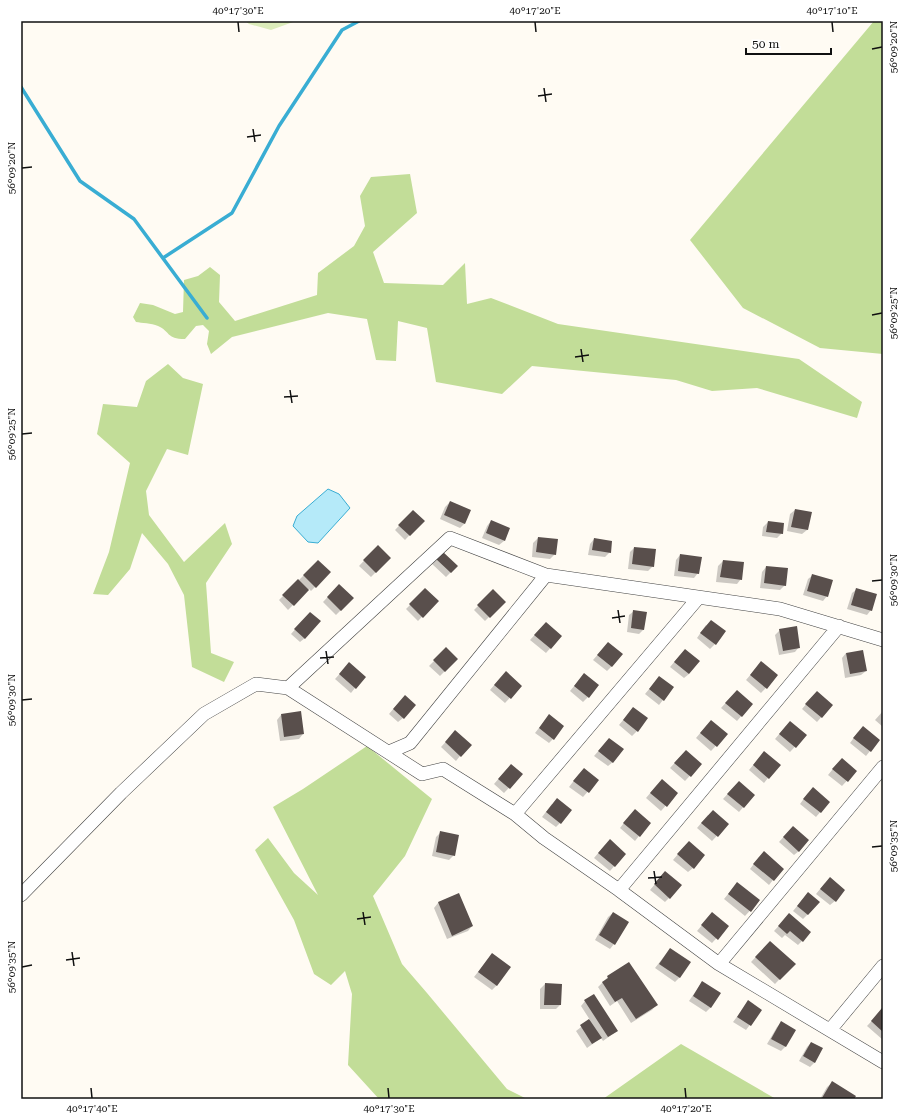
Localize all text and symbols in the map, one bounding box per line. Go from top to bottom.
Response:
text: 40°17'30"E [212,5,264,16]
text: 40°17'20"E [509,5,561,16]
text: 40°17'10"E [806,5,858,16]
text: 56°09'20"N [888,21,899,73]
scale bar [746,30,831,56]
text: 50 m [752,37,779,51]
text: 56°09'20"N [6,142,17,194]
text: 56°09'25"N [888,287,899,339]
text: 56°09'25"N [6,408,17,460]
text: 56°09'30"N [888,554,899,606]
text: 56°09'30"N [6,674,17,726]
text: 56°09'35"N [888,820,899,872]
text: 56°09'35"N [6,941,17,993]
text: 40°17'40"E [66,1103,118,1114]
text: 40°17'30"E [363,1103,415,1114]
text: 40°17'20"E [660,1103,712,1114]

